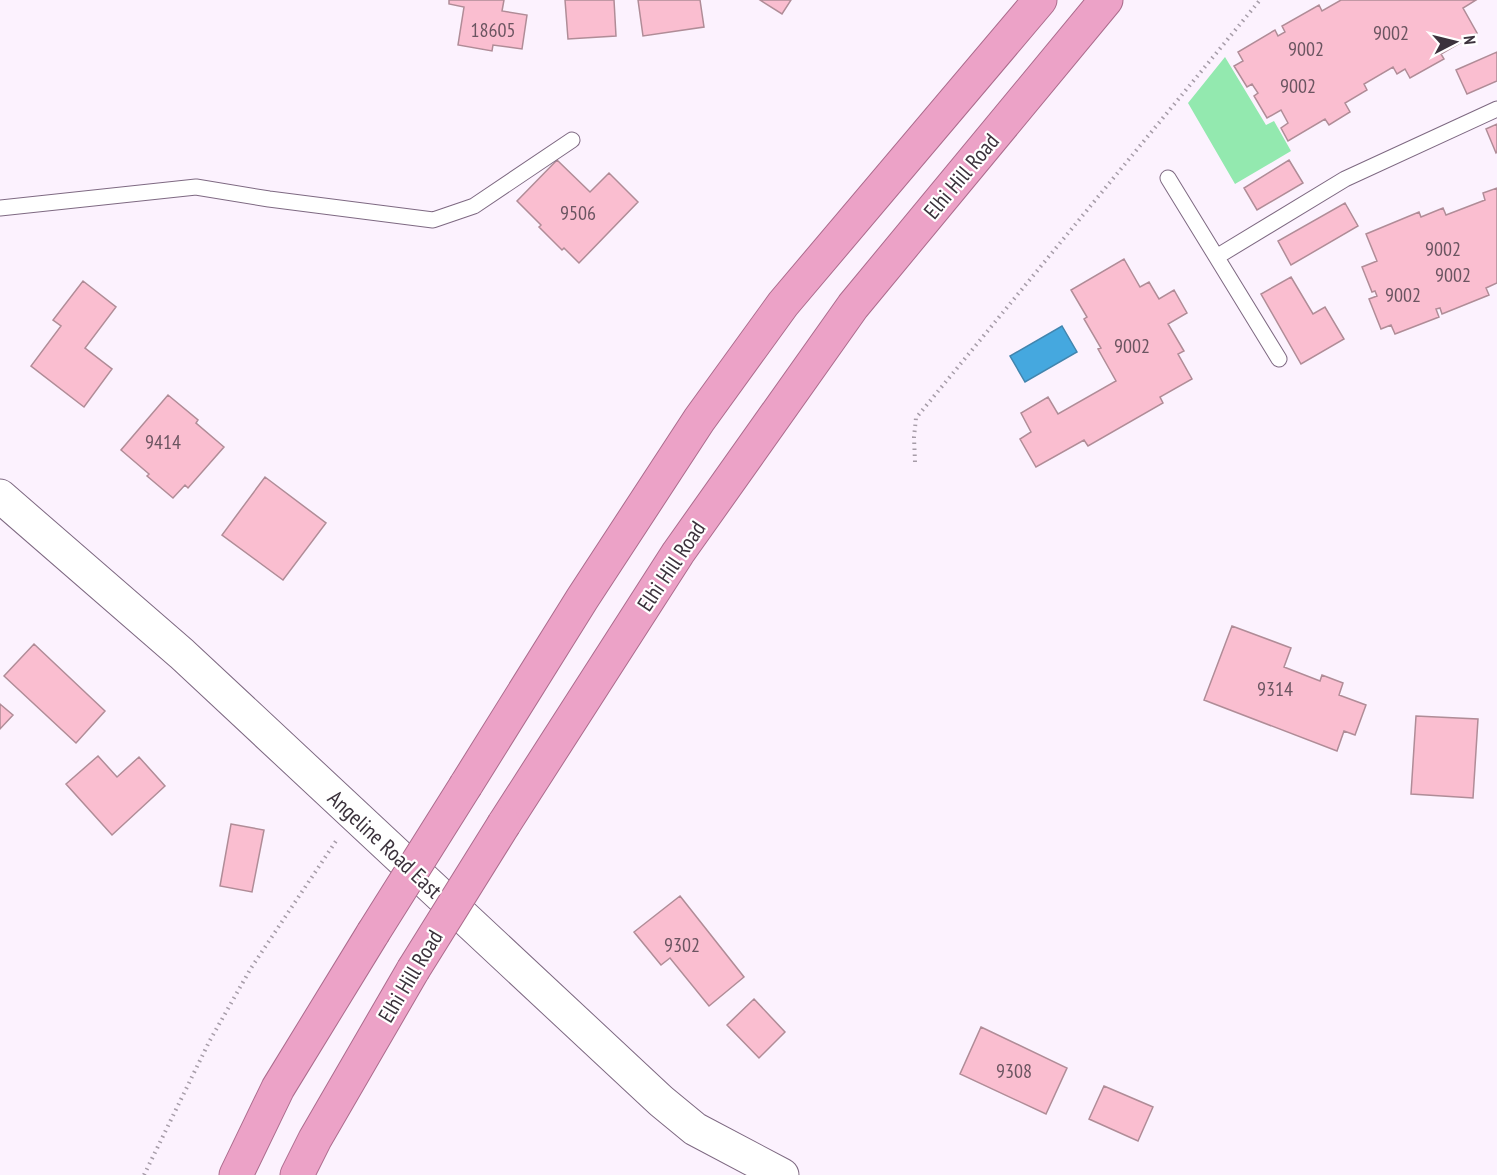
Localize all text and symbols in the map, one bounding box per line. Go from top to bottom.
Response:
north arrow [1425,12,1485,72]
house number: 18605 [471,17,516,43]
house number: 9002 [1373,20,1409,46]
text: N [1459,35,1480,46]
house number: 9002 [1288,36,1324,62]
house number: 9002 [1280,73,1316,99]
street label: Elhi Hill Road [917,128,1005,224]
house number: 9506 [560,200,596,226]
house number: 9002 [1425,236,1461,262]
house number: 9002 [1435,262,1471,288]
house number: 9002 [1385,282,1421,308]
house number: 9002 [1114,333,1150,359]
house number: 9414 [145,429,181,455]
street label: Elhi Hill Road [631,516,711,616]
house number: 9314 [1257,676,1293,702]
street label: Angeline Road East [322,784,448,904]
street label: Elhi Hill Road [372,925,448,1027]
house number: 9302 [664,932,700,958]
house number: 9308 [996,1058,1032,1084]

